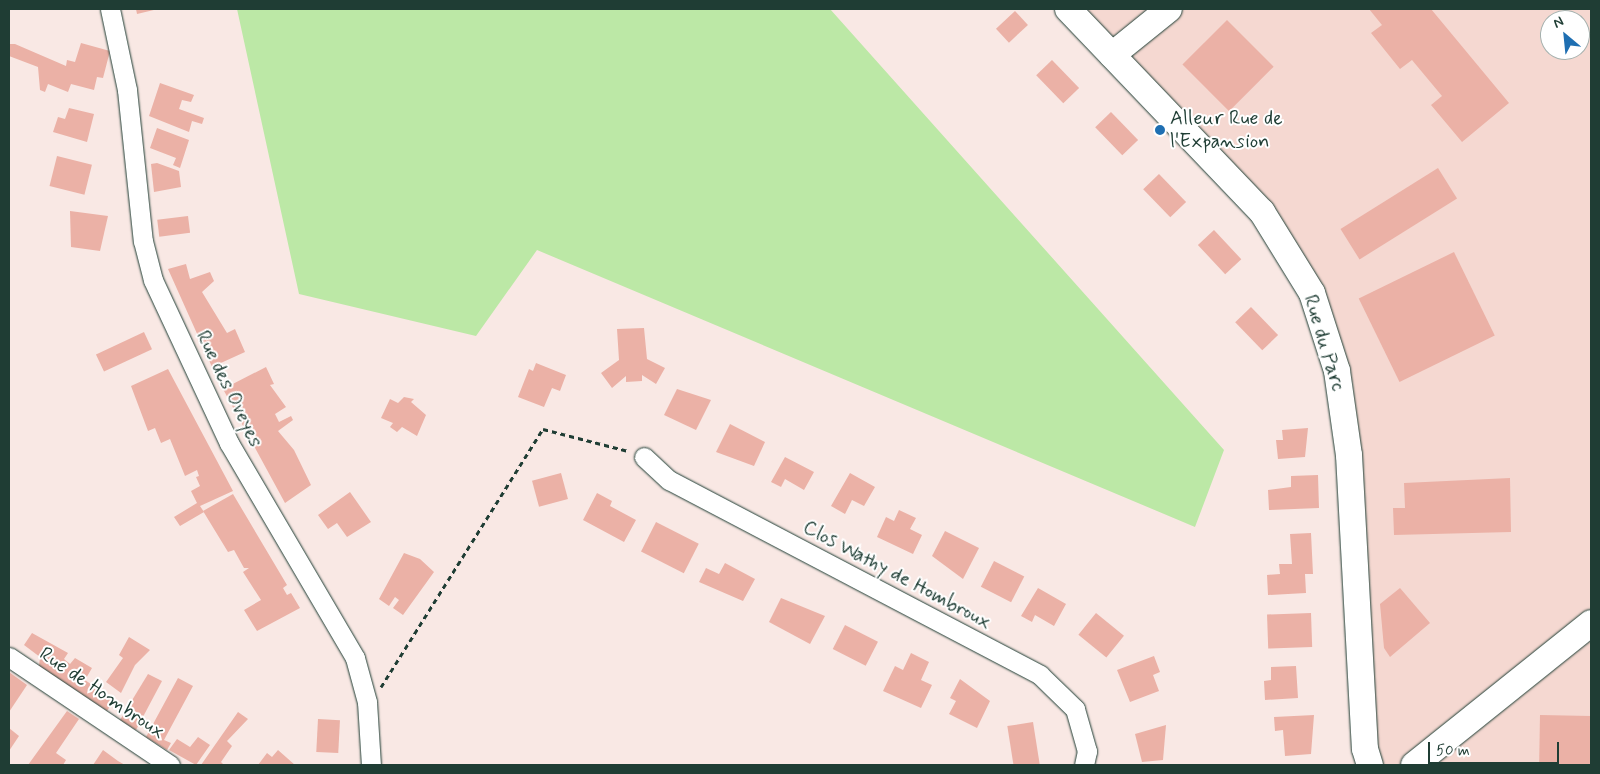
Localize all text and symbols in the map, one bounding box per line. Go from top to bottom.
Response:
north arrow [1540,10,1590,60]
text: N [1550,13,1567,33]
place label: Alleur Rue de l'Expansion [1170,106,1283,153]
marker: Alleur Rue de l'Expansion [1154,124,1166,136]
street label: Rue du Parc [1298,293,1350,393]
street label: Rue des Oveyes [190,326,268,452]
street label: Clos Wathy de Hombroux [797,514,997,636]
street label: Rue de Hombroux [34,642,170,744]
scale bar [1430,732,1561,764]
text: 50 m [1436,741,1470,761]

